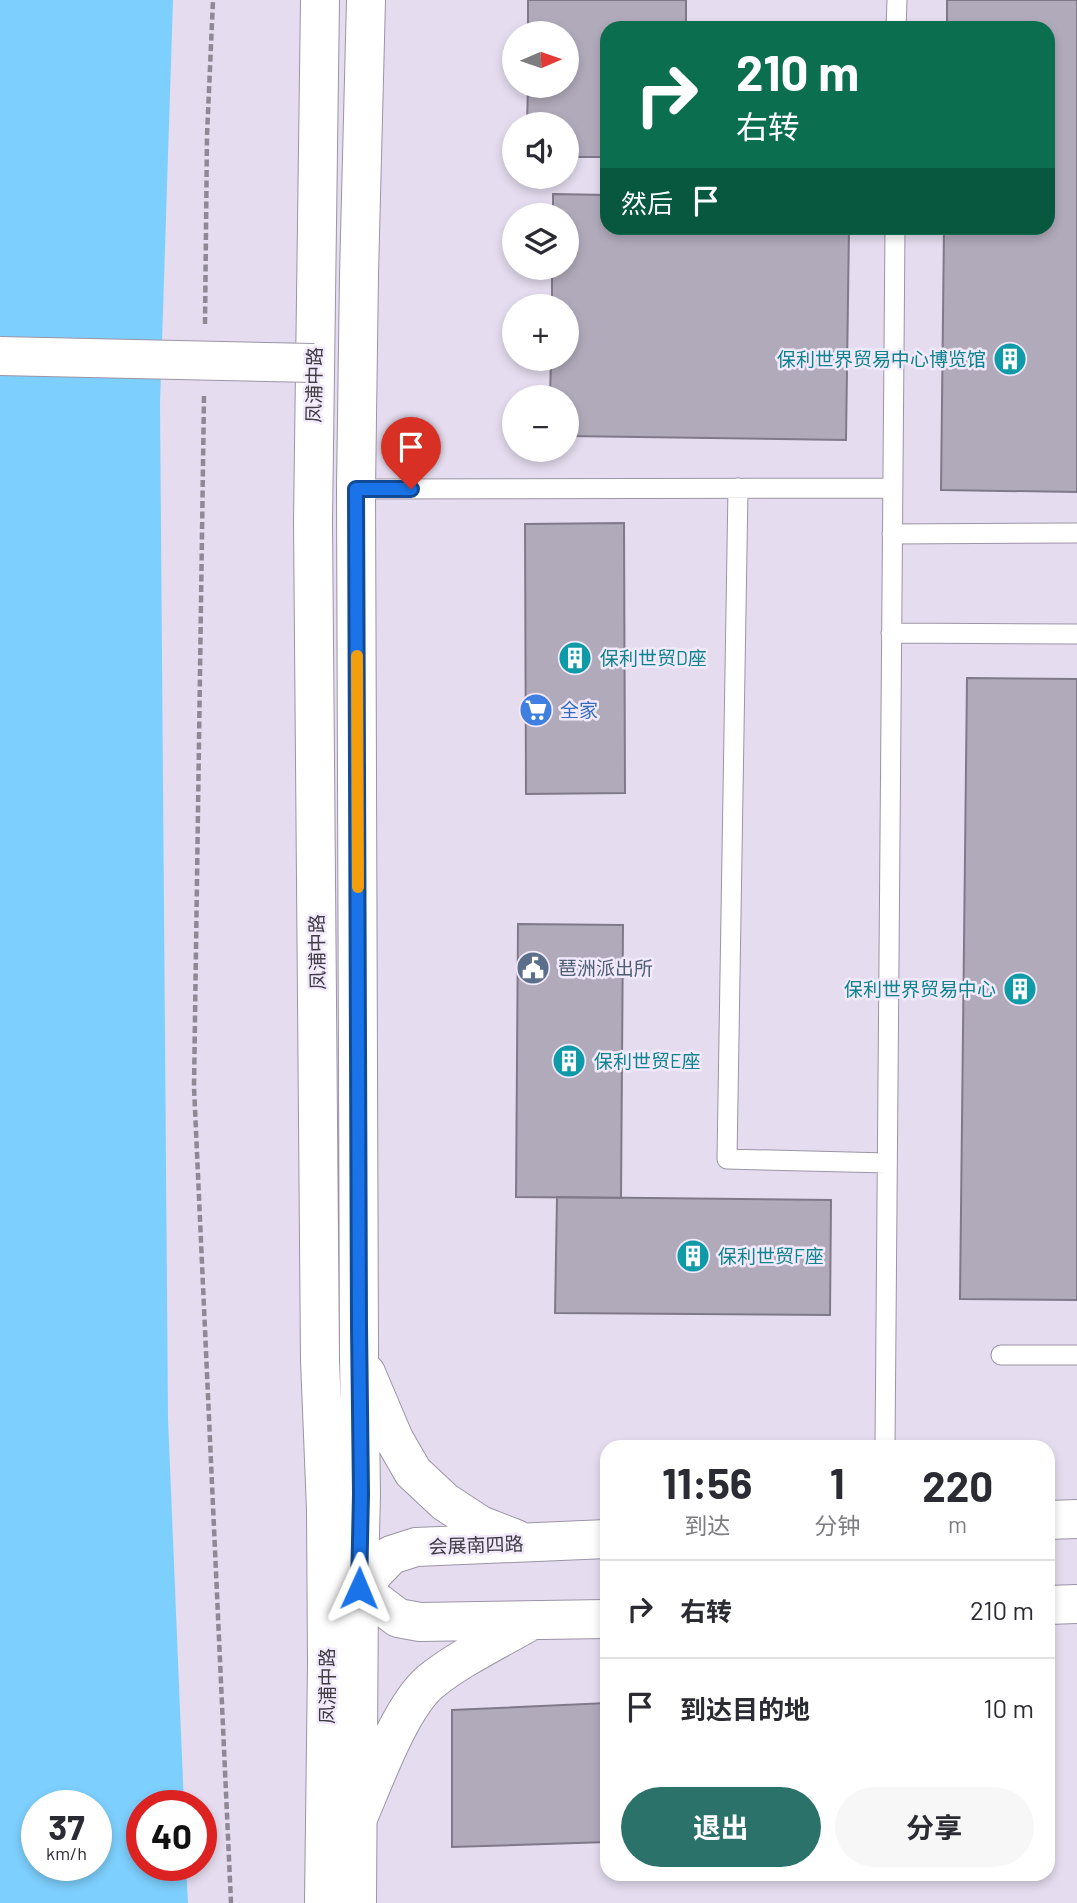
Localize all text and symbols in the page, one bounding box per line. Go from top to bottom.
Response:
north arrow [502,21,579,98]
map controls [502,21,579,462]
text: 210 m [736,42,859,101]
icon: right [621,49,712,140]
text: 右转 [736,107,800,145]
button: sound [502,112,579,189]
icon: arrive [687,182,725,220]
text: 然后 [621,187,673,218]
button: layers [502,203,579,280]
button: + [502,294,579,371]
building icon: 保利世界贸易中心博览馆 [991,340,1029,378]
street label: 凤浦中路 [301,347,326,423]
place label: 保利世界贸易中心博览馆 [777,347,986,370]
button: − [502,385,579,462]
pin [381,417,441,489]
icon: arrive [392,428,430,466]
building icon: 保利世贸D座 [556,639,594,677]
place label: 保利世贸D座 [600,646,707,669]
supermarket icon: 全家 [517,691,555,729]
place label: 全家 [560,698,598,721]
street label: 凤浦中路 [304,914,329,990]
public building icon: 琶洲派出所 [514,949,552,987]
place label: 琶洲派出所 [558,956,653,979]
building icon: 保利世界贸易中心 [1001,970,1039,1008]
place label: 保利世界贸易中心 [844,977,996,1000]
building icon: 保利世贸E座 [550,1042,588,1080]
place label: 保利世贸E座 [594,1049,701,1072]
building icon: 保利世贸F座 [674,1237,712,1275]
place label: 保利世贸F座 [718,1244,824,1267]
text: 11:56 [662,1457,752,1507]
text: 1 [830,1457,845,1507]
text: 220 [922,1460,993,1510]
text: m [948,1510,967,1538]
text: 到达 [684,1511,730,1539]
text: 分钟 [814,1511,860,1539]
street label: 会展南四路 [428,1531,524,1558]
position arrow [322,1551,396,1625]
icon: right [621,1590,659,1628]
text: 210 m [970,1594,1034,1625]
text: 右转 [680,1595,732,1626]
street label: 凤浦中路 [315,1648,338,1724]
icon: arrive [621,1688,659,1726]
text: 10 m [984,1692,1034,1723]
text: 到达目的地 [680,1693,810,1724]
button: 退出 [621,1787,821,1867]
button: 分享 [835,1787,1034,1867]
speed limit sign: 40 [126,1790,217,1881]
text: 37 [48,1805,85,1847]
text: km/h [46,1842,87,1864]

